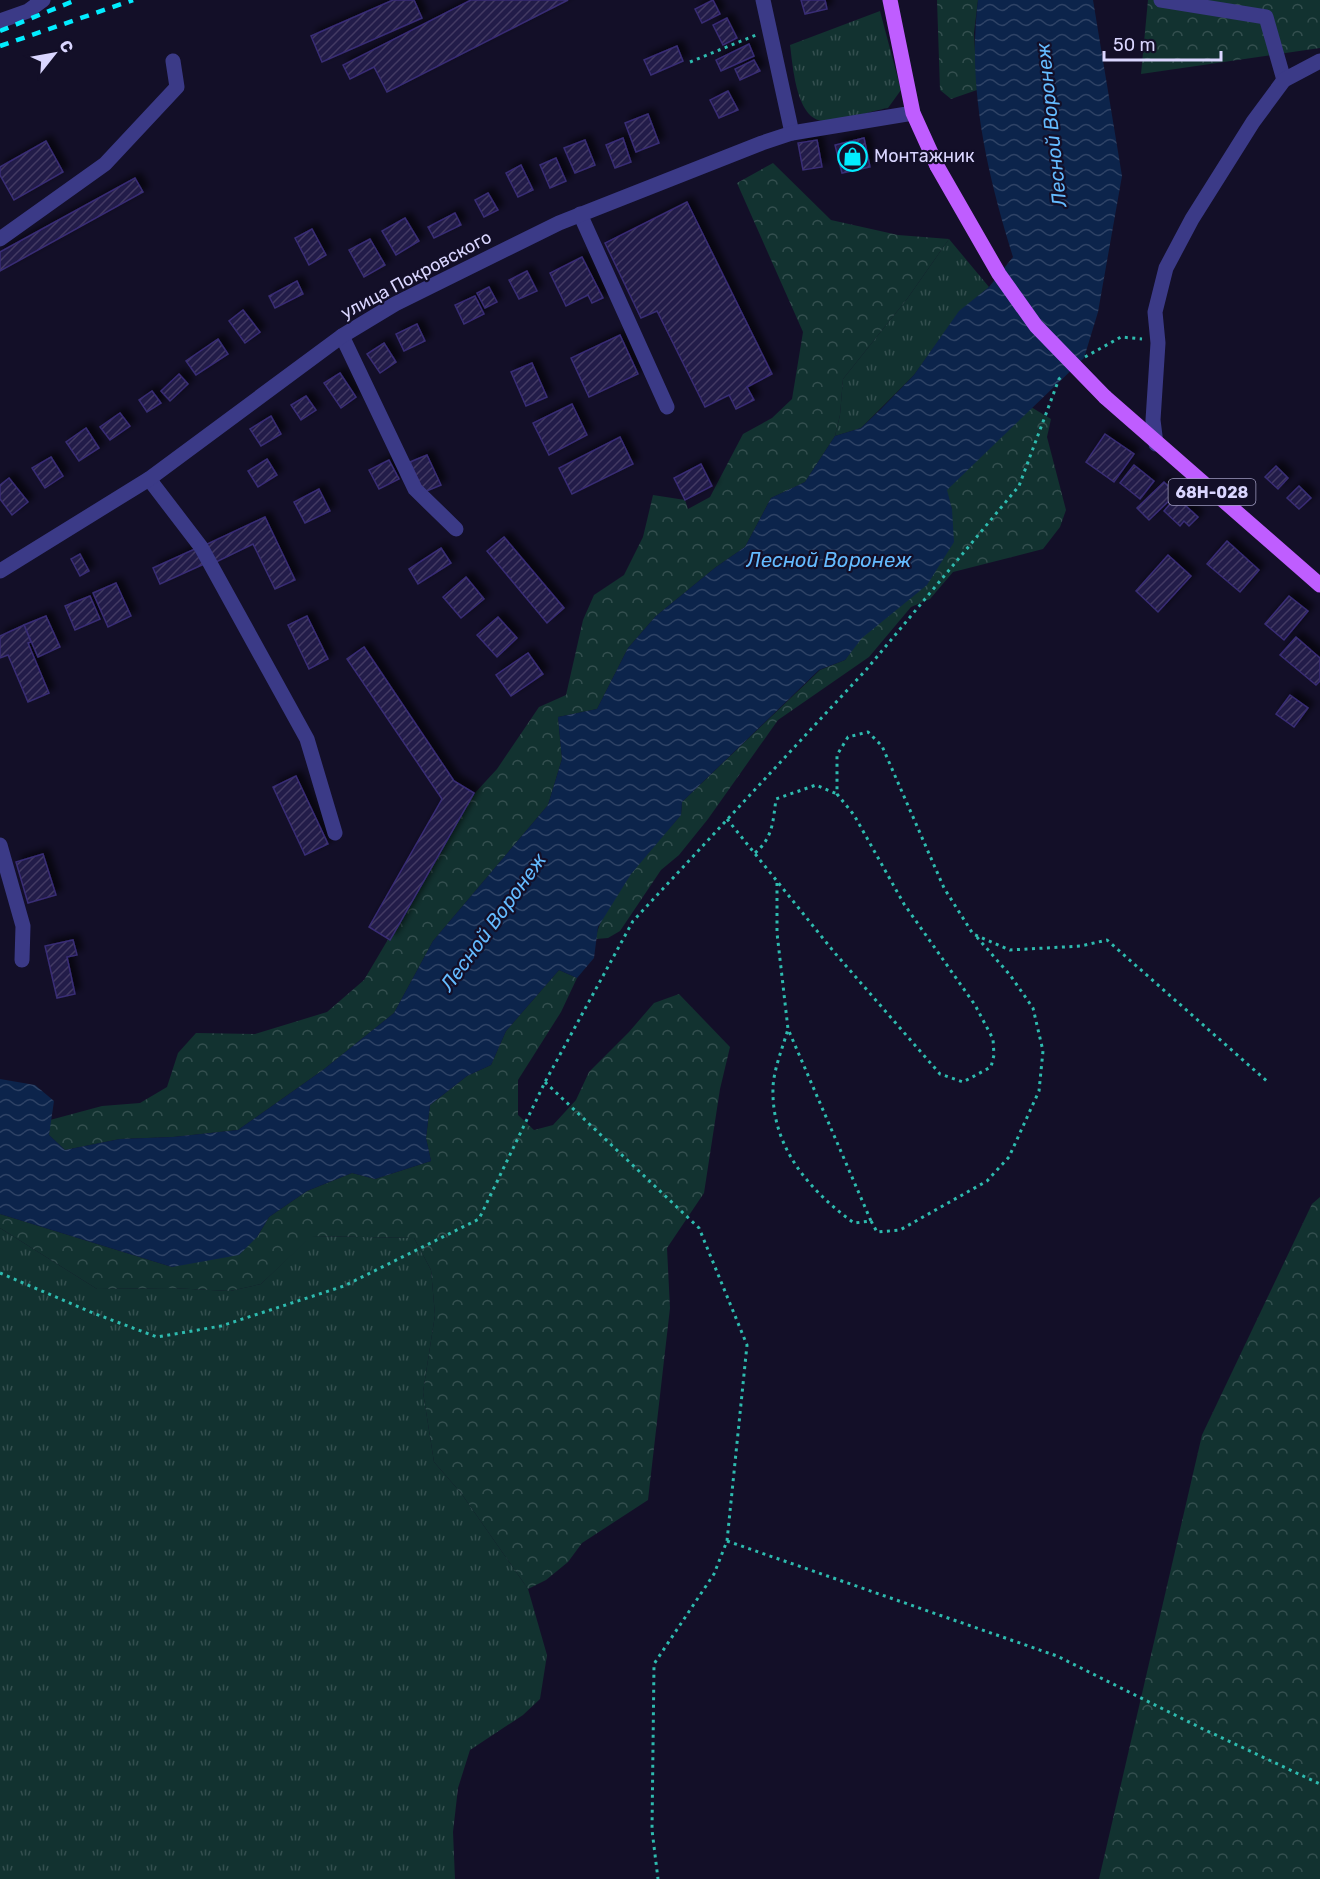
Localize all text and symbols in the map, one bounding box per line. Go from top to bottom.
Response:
north arrow [24,24,84,84]
scale bar [1104,24,1221,62]
text: 50 m [1113,34,1156,56]
text: С [55,37,77,56]
water label: Лесной Воронеж [1030,41,1072,209]
shop icon: Монтажник [837,140,869,172]
place label: Монтажник [874,145,975,167]
street label: улица Покровского [337,226,495,324]
road number: 68Н-028 [1168,479,1256,505]
water label: Лесной Воронеж [746,548,912,572]
water label: Лесной Воронеж [434,848,552,996]

